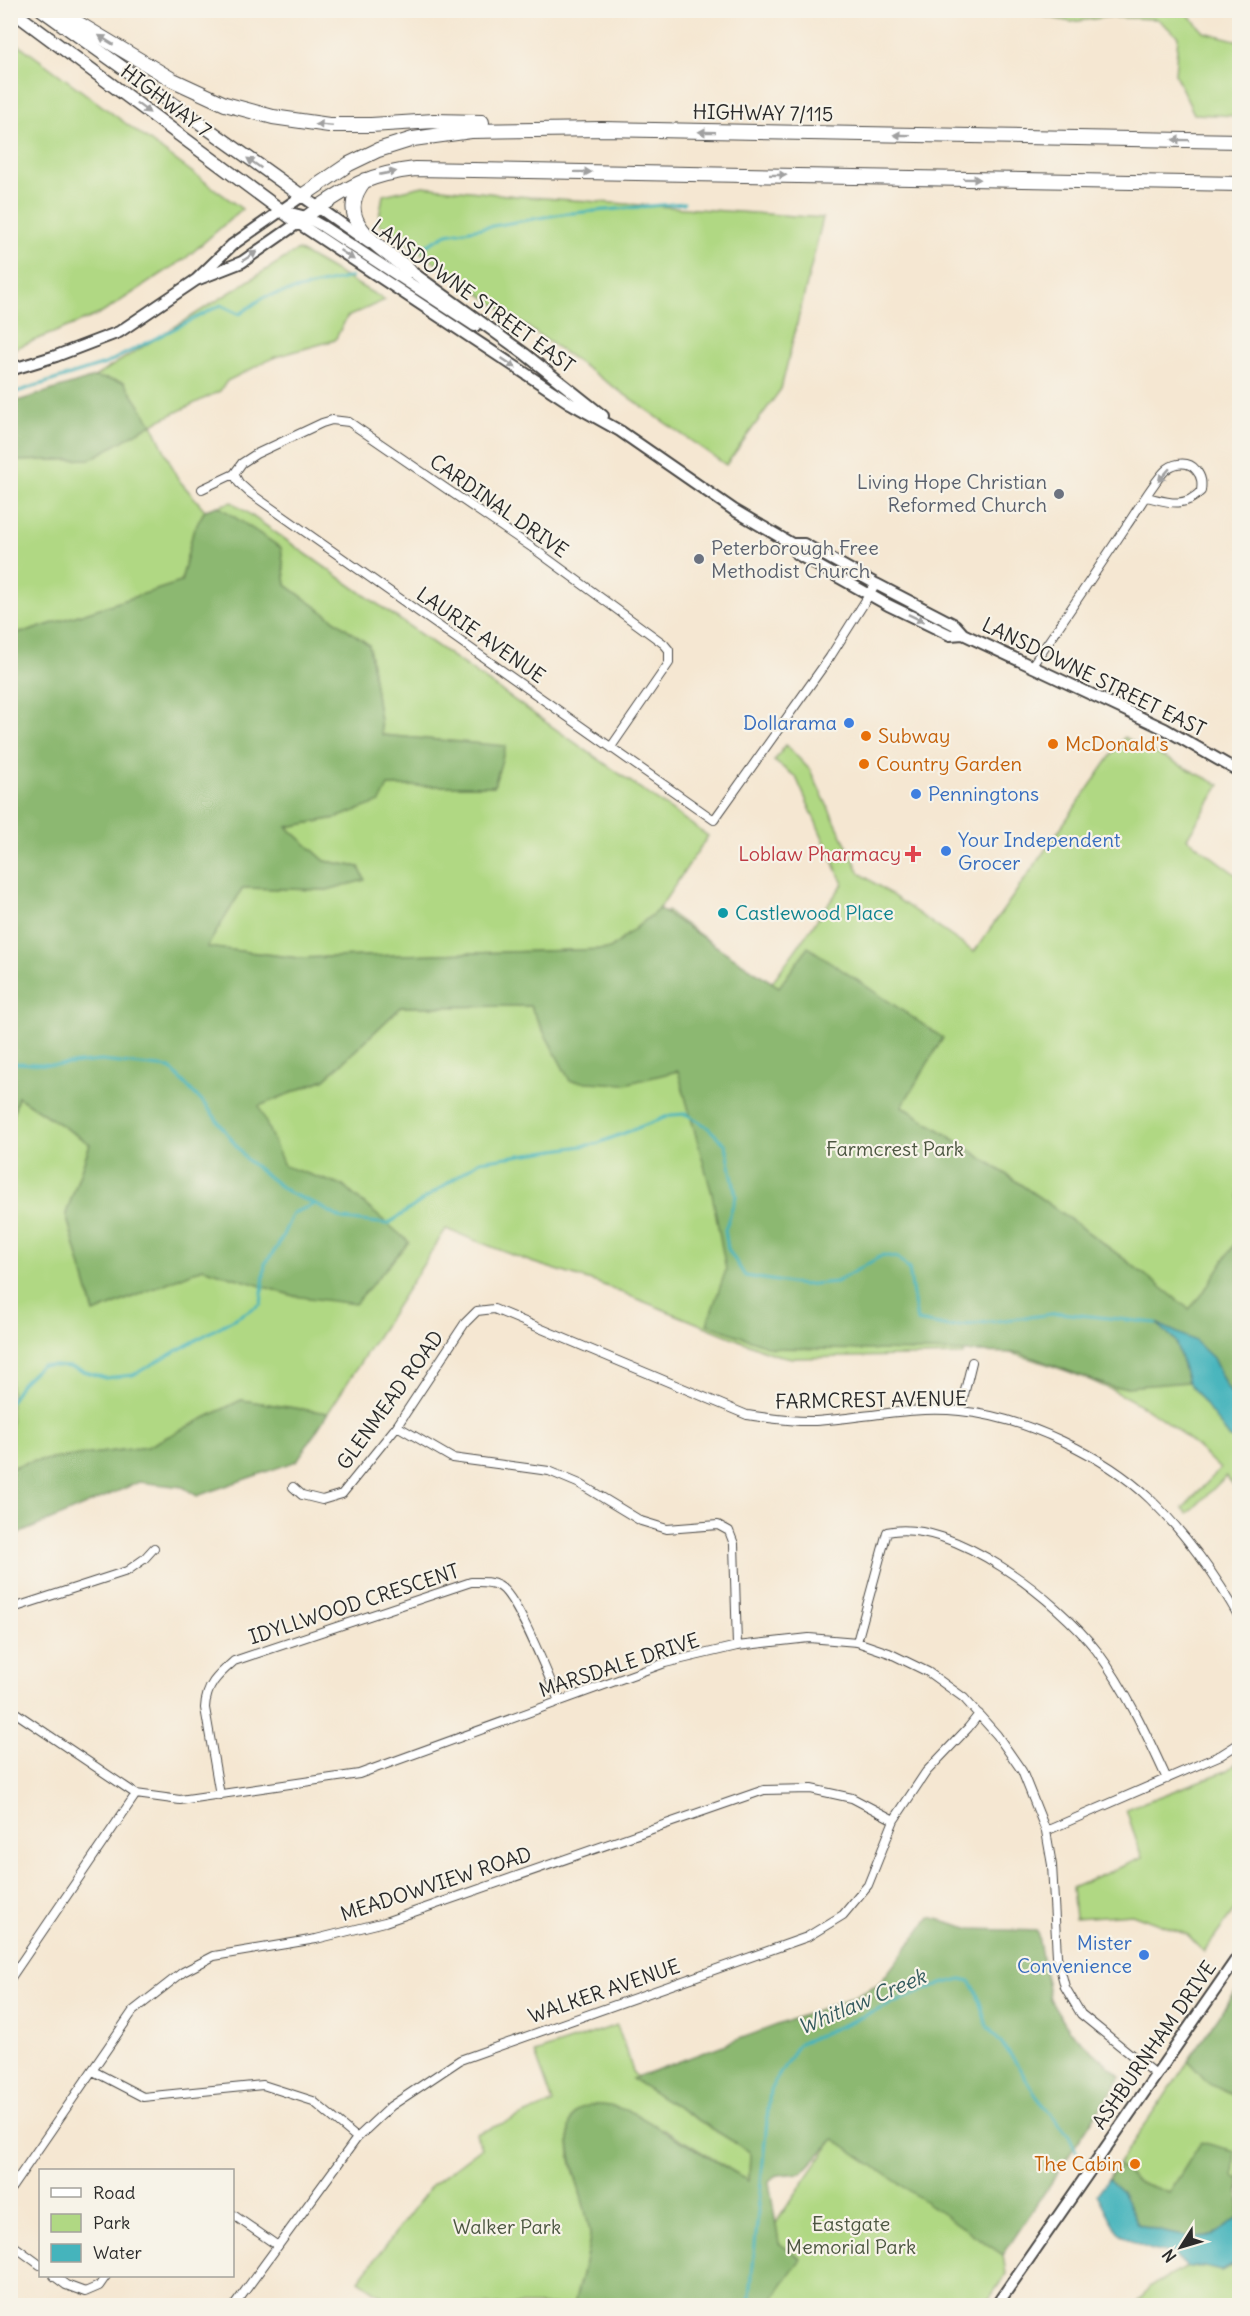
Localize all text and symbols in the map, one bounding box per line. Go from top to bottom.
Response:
one-way arrow [97,35,114,46]
street label: HIGHWAY 7 [116,58,217,143]
street label: HIGHWAY 7/115 [692,99,834,126]
one-way arrow [135,101,150,113]
one-way arrow [315,120,334,130]
one-way arrow [698,127,717,137]
one-way arrow [893,131,912,140]
one-way arrow [1172,135,1191,145]
one-way arrow [247,157,263,169]
one-way arrow [573,167,592,176]
one-way arrow [379,168,398,177]
one-way arrow [768,170,787,180]
one-way arrow [963,174,982,183]
street label: LANSDOWNE STREET EAST [367,213,580,378]
one-way arrow [339,249,355,260]
one-way arrow [241,251,258,262]
one-way arrow [501,357,517,368]
street label: CARDINAL DRIVE [425,448,573,563]
one-way arrow [1157,467,1171,482]
place label: Living Hope Christian Reformed Church [857,469,1047,517]
marker: Living Hope Christian Reformed Church [1052,487,1066,501]
place label: Peterborough Free Methodist Church [711,535,879,583]
marker: Peterborough Free Methodist Church [692,552,706,566]
street label: LAURIE AVENUE [412,581,550,688]
street label: LANSDOWNE STREET EAST [978,611,1210,742]
one-way arrow [907,614,924,623]
place label: Dollarama [743,710,837,735]
marker: Dollarama [842,716,856,730]
place label: Subway [878,723,950,748]
marker: Subway [859,729,873,743]
place label: McDonald's [1065,731,1169,756]
marker: McDonald's [1046,737,1060,751]
place label: Country Garden [876,751,1022,776]
marker: Country Garden [857,757,871,771]
place label: Penningtons [928,781,1039,806]
marker: Penningtons [909,787,923,801]
place label: Your Independent Grocer [958,827,1121,875]
place label: Loblaw Pharmacy [738,841,901,866]
marker: Your Independent Grocer [939,844,953,858]
marker: Loblaw Pharmacy [906,847,920,861]
place label: Castlewood Place [735,900,894,925]
marker: Castlewood Place [716,906,730,920]
park label: Farmcrest Park [826,1136,964,1161]
street label: GLENMEAD ROAD [331,1325,448,1474]
street label: FARMCREST AVENUE [775,1385,967,1414]
street label: IDYLLWOOD CRESCENT [246,1558,462,1649]
street label: MARSDALE DRIVE [535,1627,702,1702]
street label: MEADOWVIEW ROAD [337,1841,535,1926]
place label: Mister Convenience [1017,1930,1132,1978]
marker: Mister Convenience [1137,1948,1151,1962]
street label: WALKER AVENUE [525,1953,683,2028]
street label: ASHBURNHAM DRIVE [1086,1956,1221,2134]
water label: Whitlaw Creek [794,1962,931,2041]
place label: The Cabin [1034,2151,1123,2176]
marker: The Cabin [1128,2157,1142,2171]
legend [39,2169,234,2277]
text: Road [93,2181,136,2204]
text: Park [93,2211,130,2234]
park label: Eastgate Memorial Park [786,2211,916,2259]
park label: Walker Park [453,2214,561,2239]
north arrow [1151,2217,1211,2277]
text: Water [93,2241,143,2264]
text: N [1158,2246,1180,2266]

